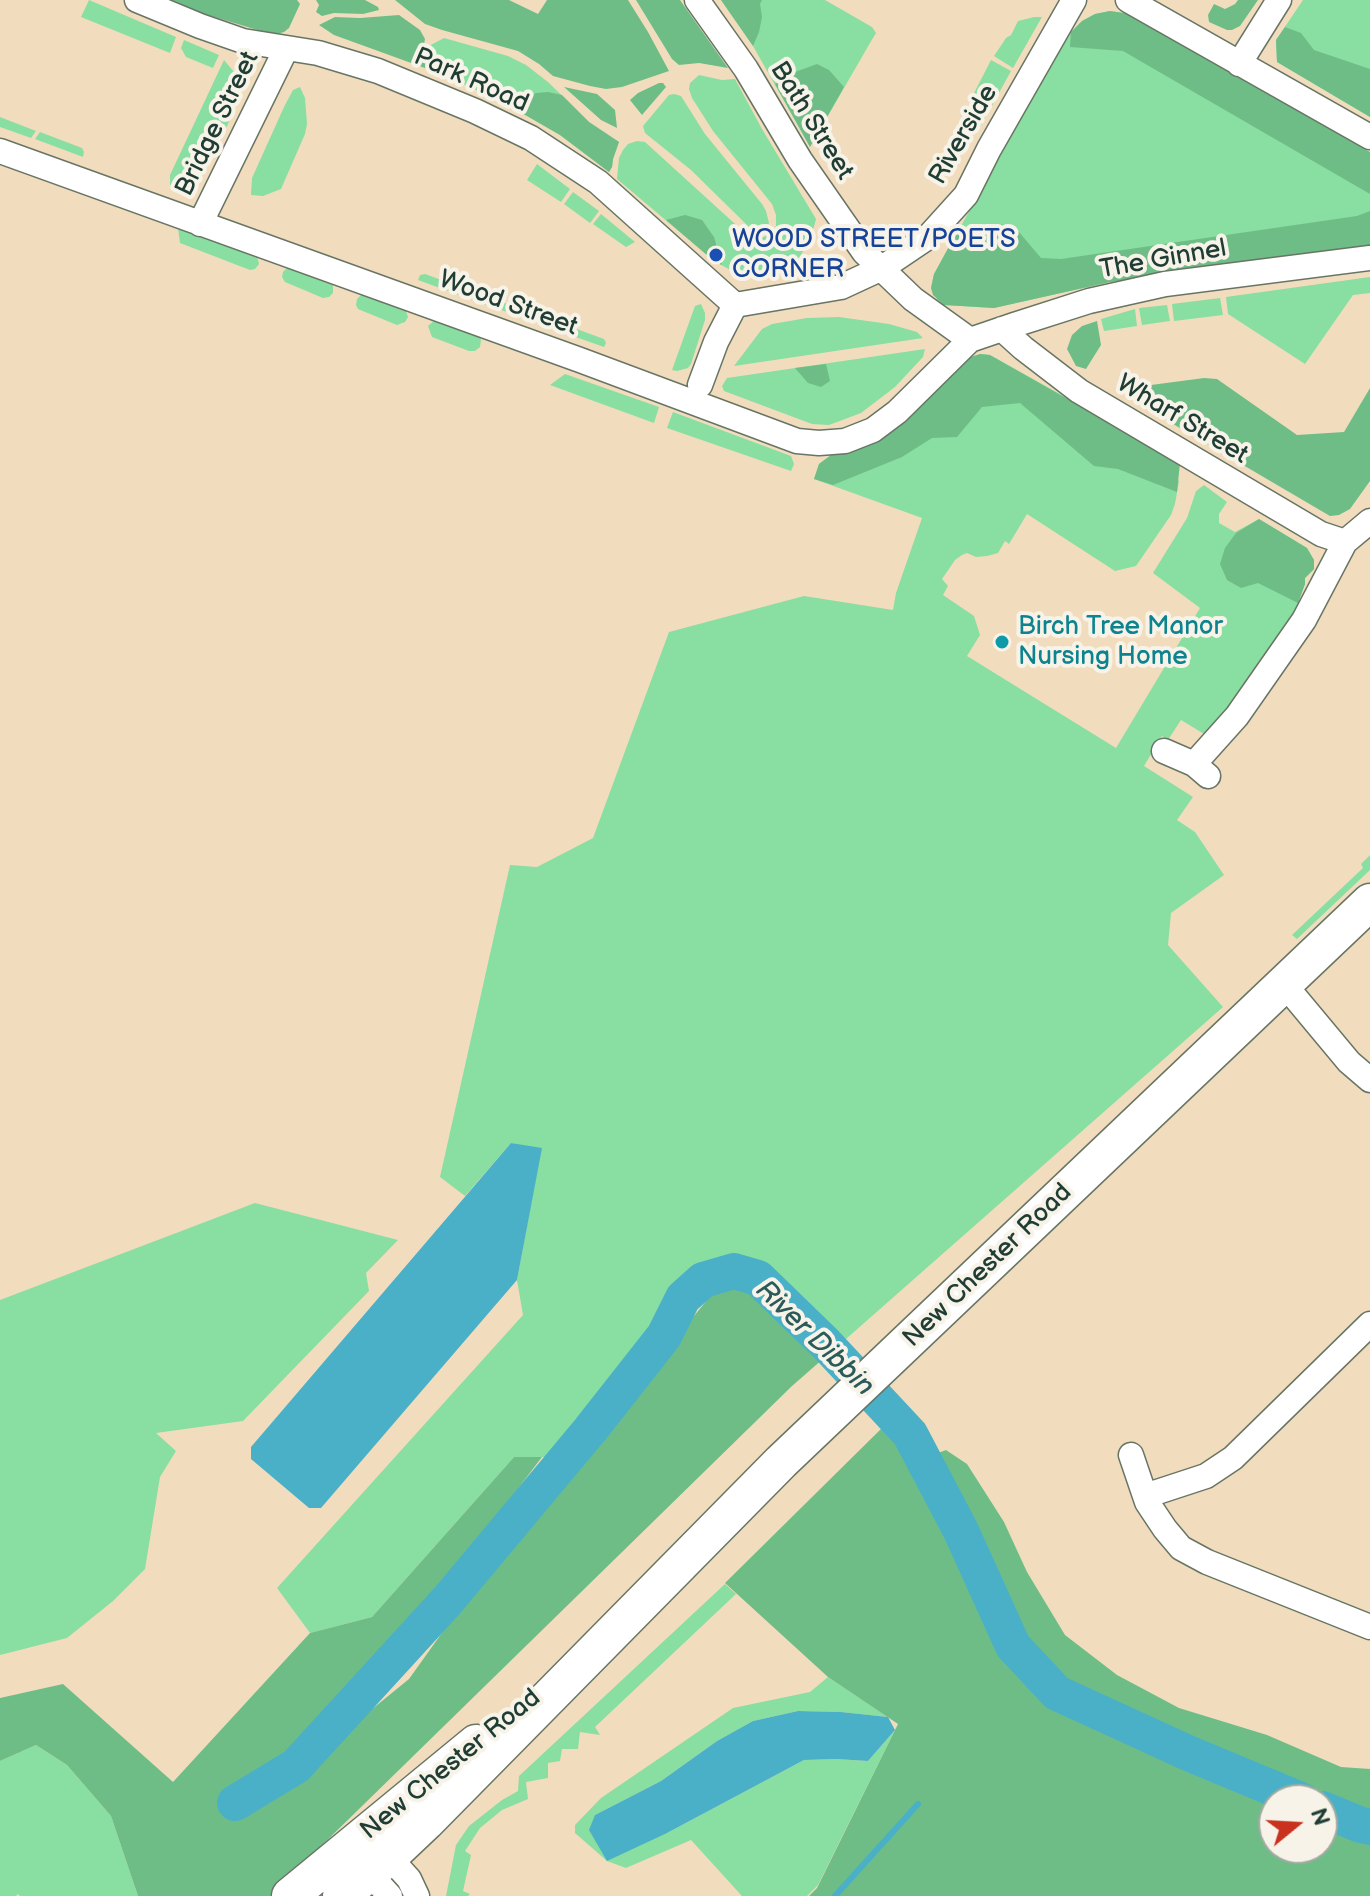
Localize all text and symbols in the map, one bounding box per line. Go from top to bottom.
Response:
street label: Park Road [409,42,533,120]
street label: Bridge Street [170,47,266,201]
street label: Bath Street [762,56,860,186]
street label: Riverside [923,80,1005,190]
place label: WOOD STREET/POETS CORNER [732,224,1016,286]
street label: The Ginnel [1097,234,1229,286]
marker: WOOD STREET/POETS CORNER [707,246,725,264]
street label: Wood Street [434,265,582,343]
street label: Wharf Street [1111,369,1253,471]
place label: Birch Tree Manor Nursing Home [1018,611,1223,672]
marker: Birch Tree Manor Nursing Home [993,633,1011,651]
street label: New Chester Road [897,1178,1079,1354]
water label: River Dibbin [748,1274,880,1404]
street label: New Chester Road [355,1683,547,1847]
north arrow [1258,1784,1338,1864]
text: N [1304,1805,1335,1829]

